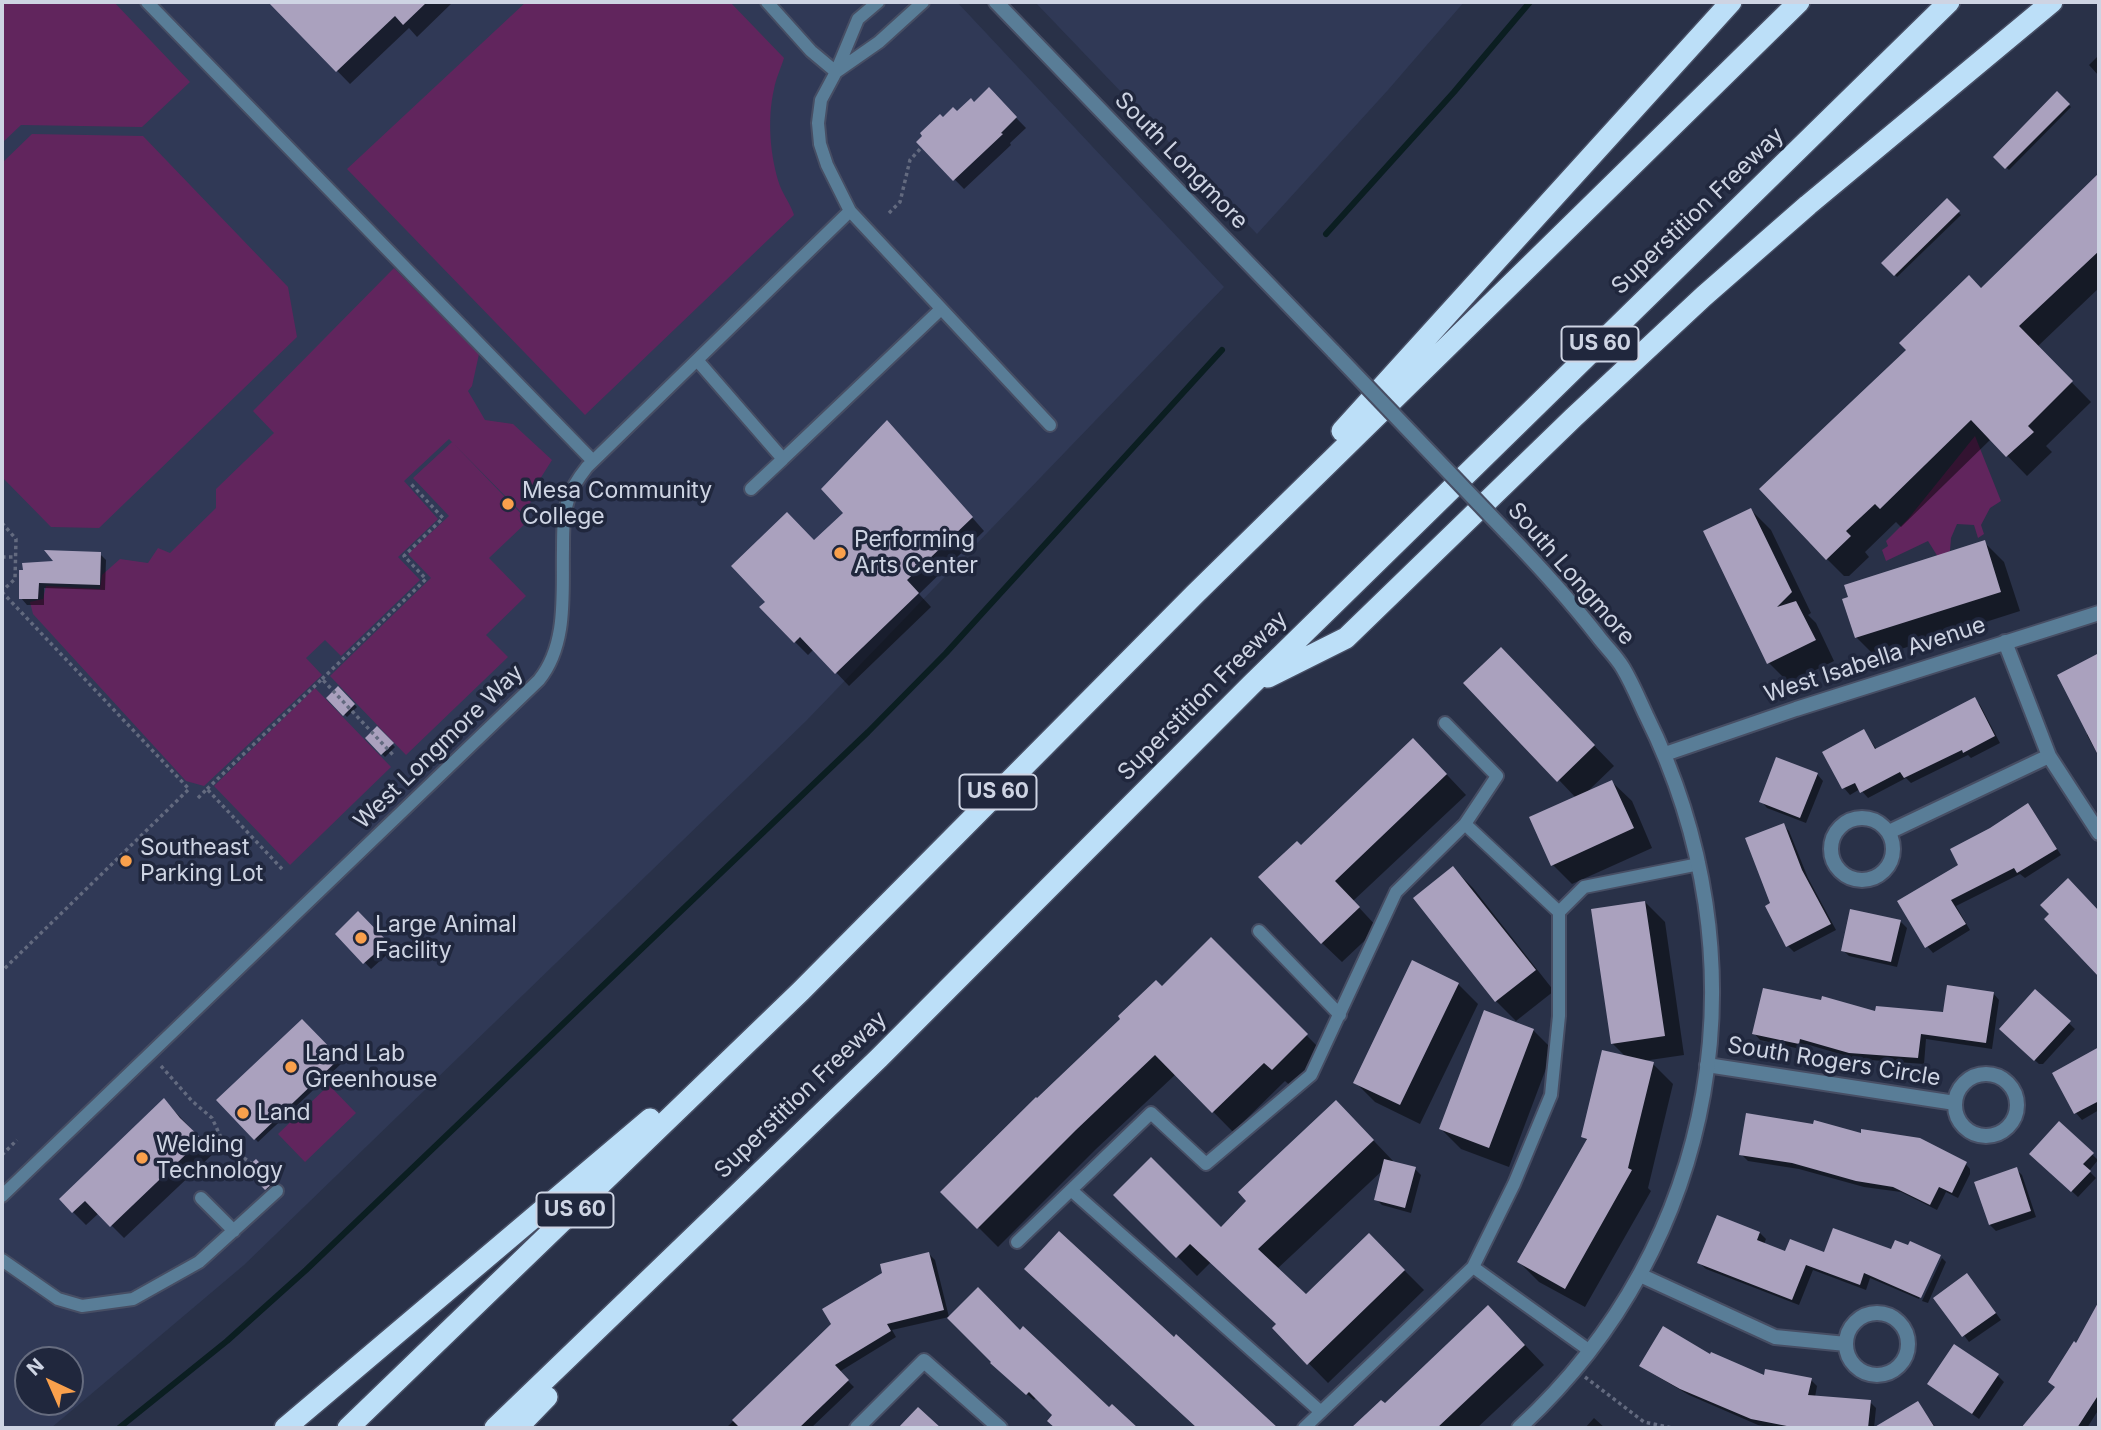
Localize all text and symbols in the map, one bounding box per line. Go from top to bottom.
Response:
street label: South Longmore [1109,87,1253,235]
street label: Superstition Freeway [1606,122,1790,300]
road number: US 60 [1562,326,1638,362]
place label: Mesa Community College [522,477,712,531]
marker: Mesa Community College [500,496,516,512]
street label: South Longmore [1502,497,1640,651]
place label: Performing Arts Center [854,526,978,580]
marker: Performing Arts Center [832,545,848,561]
street label: Superstition Freeway [1112,605,1294,787]
street label: West Isabella Avenue [1761,611,1989,709]
street label: West Longmore Way [349,659,529,835]
road number: US 60 [960,774,1036,810]
place label: Southeast Parking Lot [140,834,263,888]
marker: Southeast Parking Lot [118,853,134,869]
place label: Large Animal Facility [375,911,517,965]
marker: Large Animal Facility [353,930,369,946]
street label: Superstition Freeway [709,1006,893,1184]
street label: South Rogers Circle [1725,1032,1943,1092]
place label: Land Lab Greenhouse [305,1040,437,1094]
marker: Land Lab Greenhouse [283,1059,299,1075]
place label: Land [257,1099,311,1127]
marker: Land [235,1105,251,1121]
place label: Welding Technology [156,1131,283,1185]
marker: Welding Technology [134,1150,150,1166]
road number: US 60 [536,1192,614,1228]
north arrow [14,1346,84,1416]
text: N [22,1354,49,1380]

